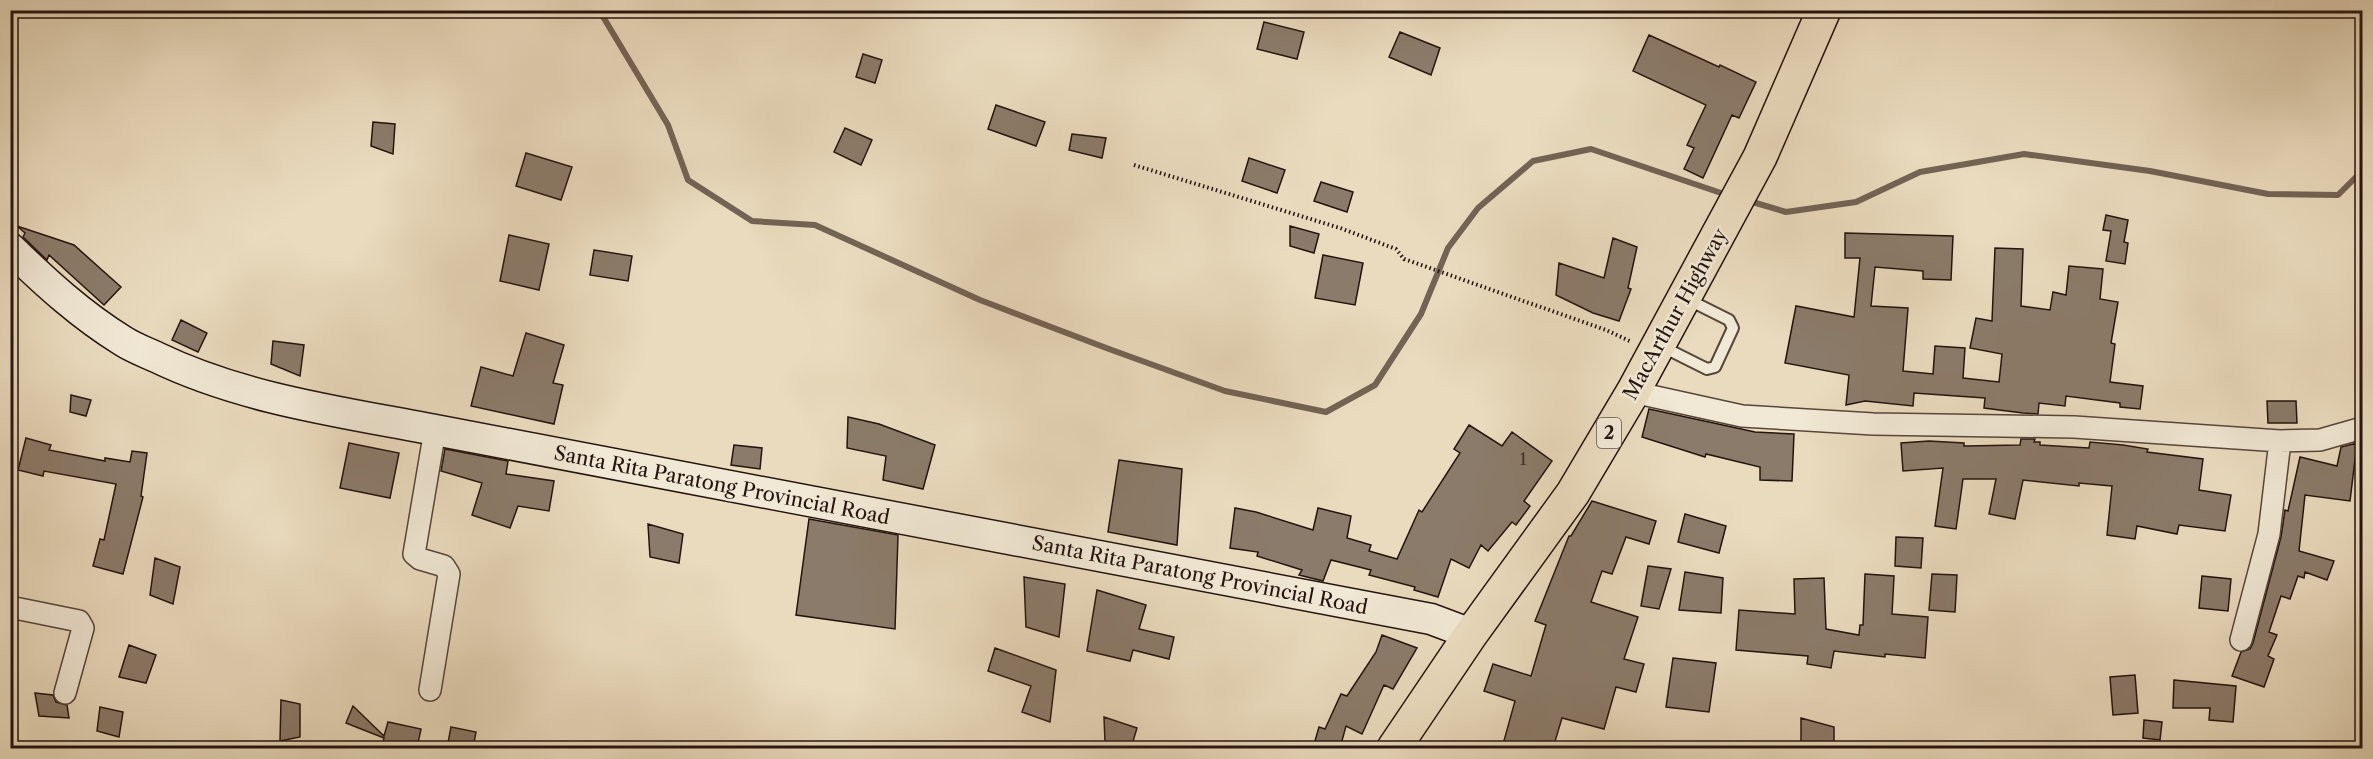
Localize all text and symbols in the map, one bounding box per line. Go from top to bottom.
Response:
street label: MacArthur Highway [1618,223,1733,404]
road number: 2 [1597,418,1621,448]
street label: Santa Rita Paratong Provincial Road [552,441,892,529]
house number: 1 [1520,449,1527,469]
street label: Santa Rita Paratong Provincial Road [1030,531,1370,619]

